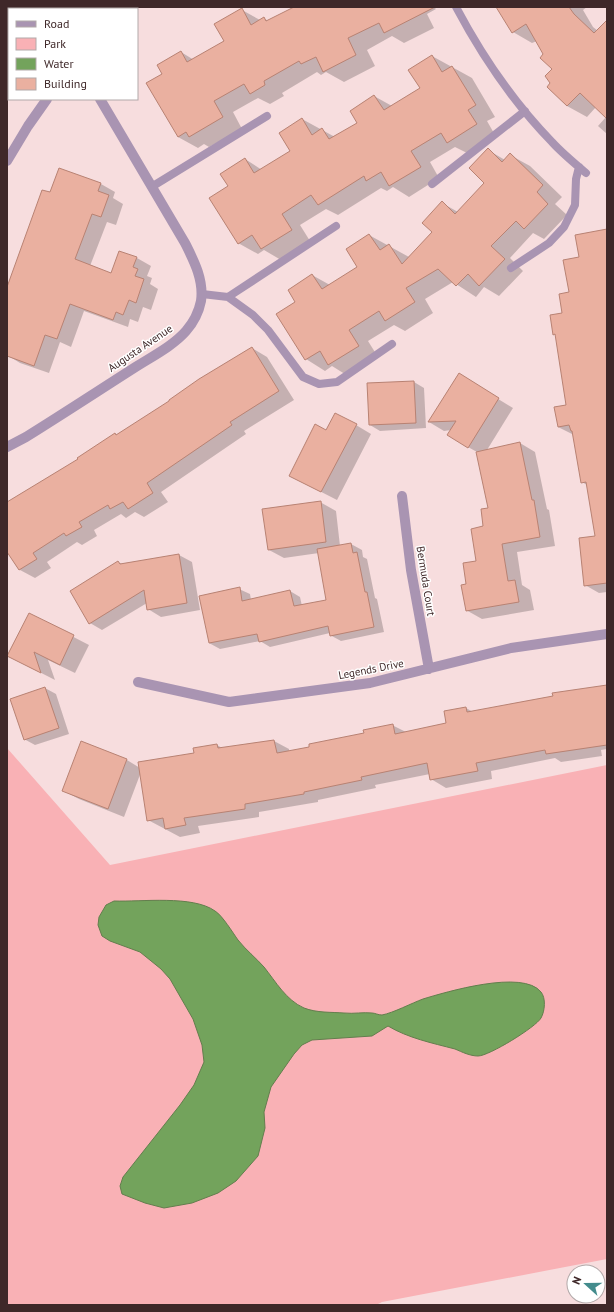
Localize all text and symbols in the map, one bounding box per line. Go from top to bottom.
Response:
legend [8,8,138,100]
text: Road [44,16,69,31]
text: Park [44,36,66,51]
text: Water [44,56,74,71]
text: Building [44,76,87,91]
street label: Augusta Avenue [105,321,175,375]
street label: Bermuda Court [414,545,438,617]
street label: Legends Drive [337,656,405,682]
north arrow [566,1264,606,1304]
text: N [569,1275,584,1286]

